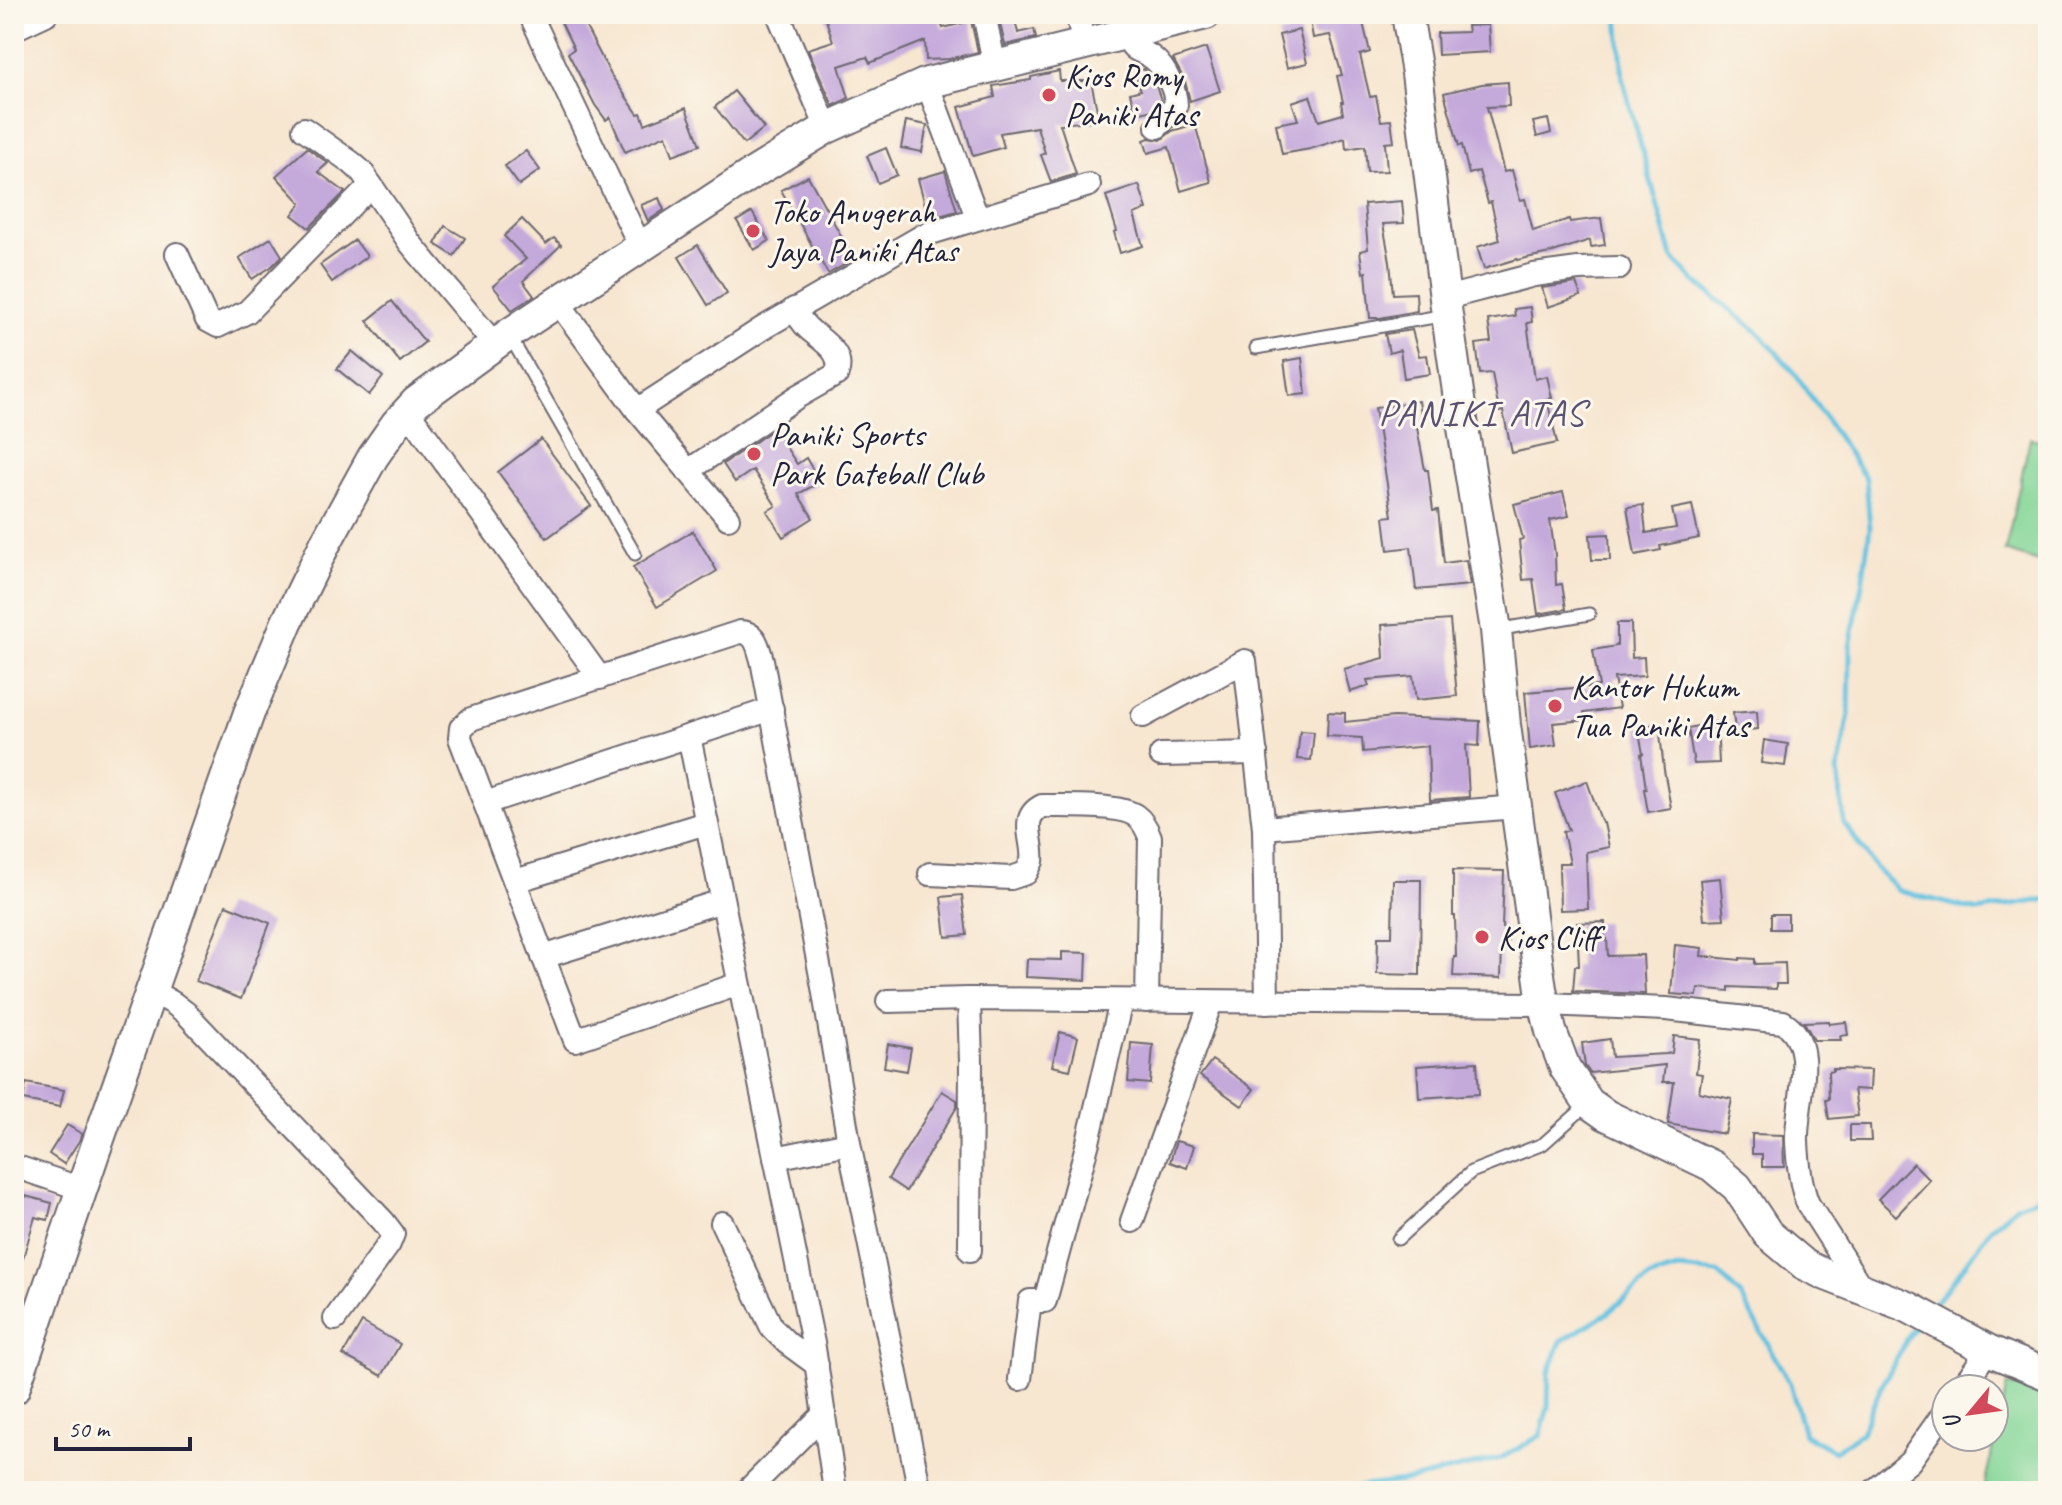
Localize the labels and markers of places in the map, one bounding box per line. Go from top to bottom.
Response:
place label: Kios Romy Paniki Atas [1065,54,1201,136]
marker: Kios Romy Paniki Atas [1040,86,1058,104]
place label: Toko Anugerah Jaya Paniki Atas [767,190,960,272]
marker: Toko Anugerah Jaya Paniki Atas [744,222,762,240]
place label: Paniki Sports Park Gateball Club [770,413,986,495]
marker: Paniki Sports Park Gateball Club [745,445,763,463]
place label: Kantor Hukum Tua Paniki Atas [1571,665,1752,747]
marker: Kantor Hukum Tua Paniki Atas [1546,697,1564,715]
place label: Kios Cliff [1498,916,1606,959]
marker: Kios Cliff [1473,928,1491,946]

